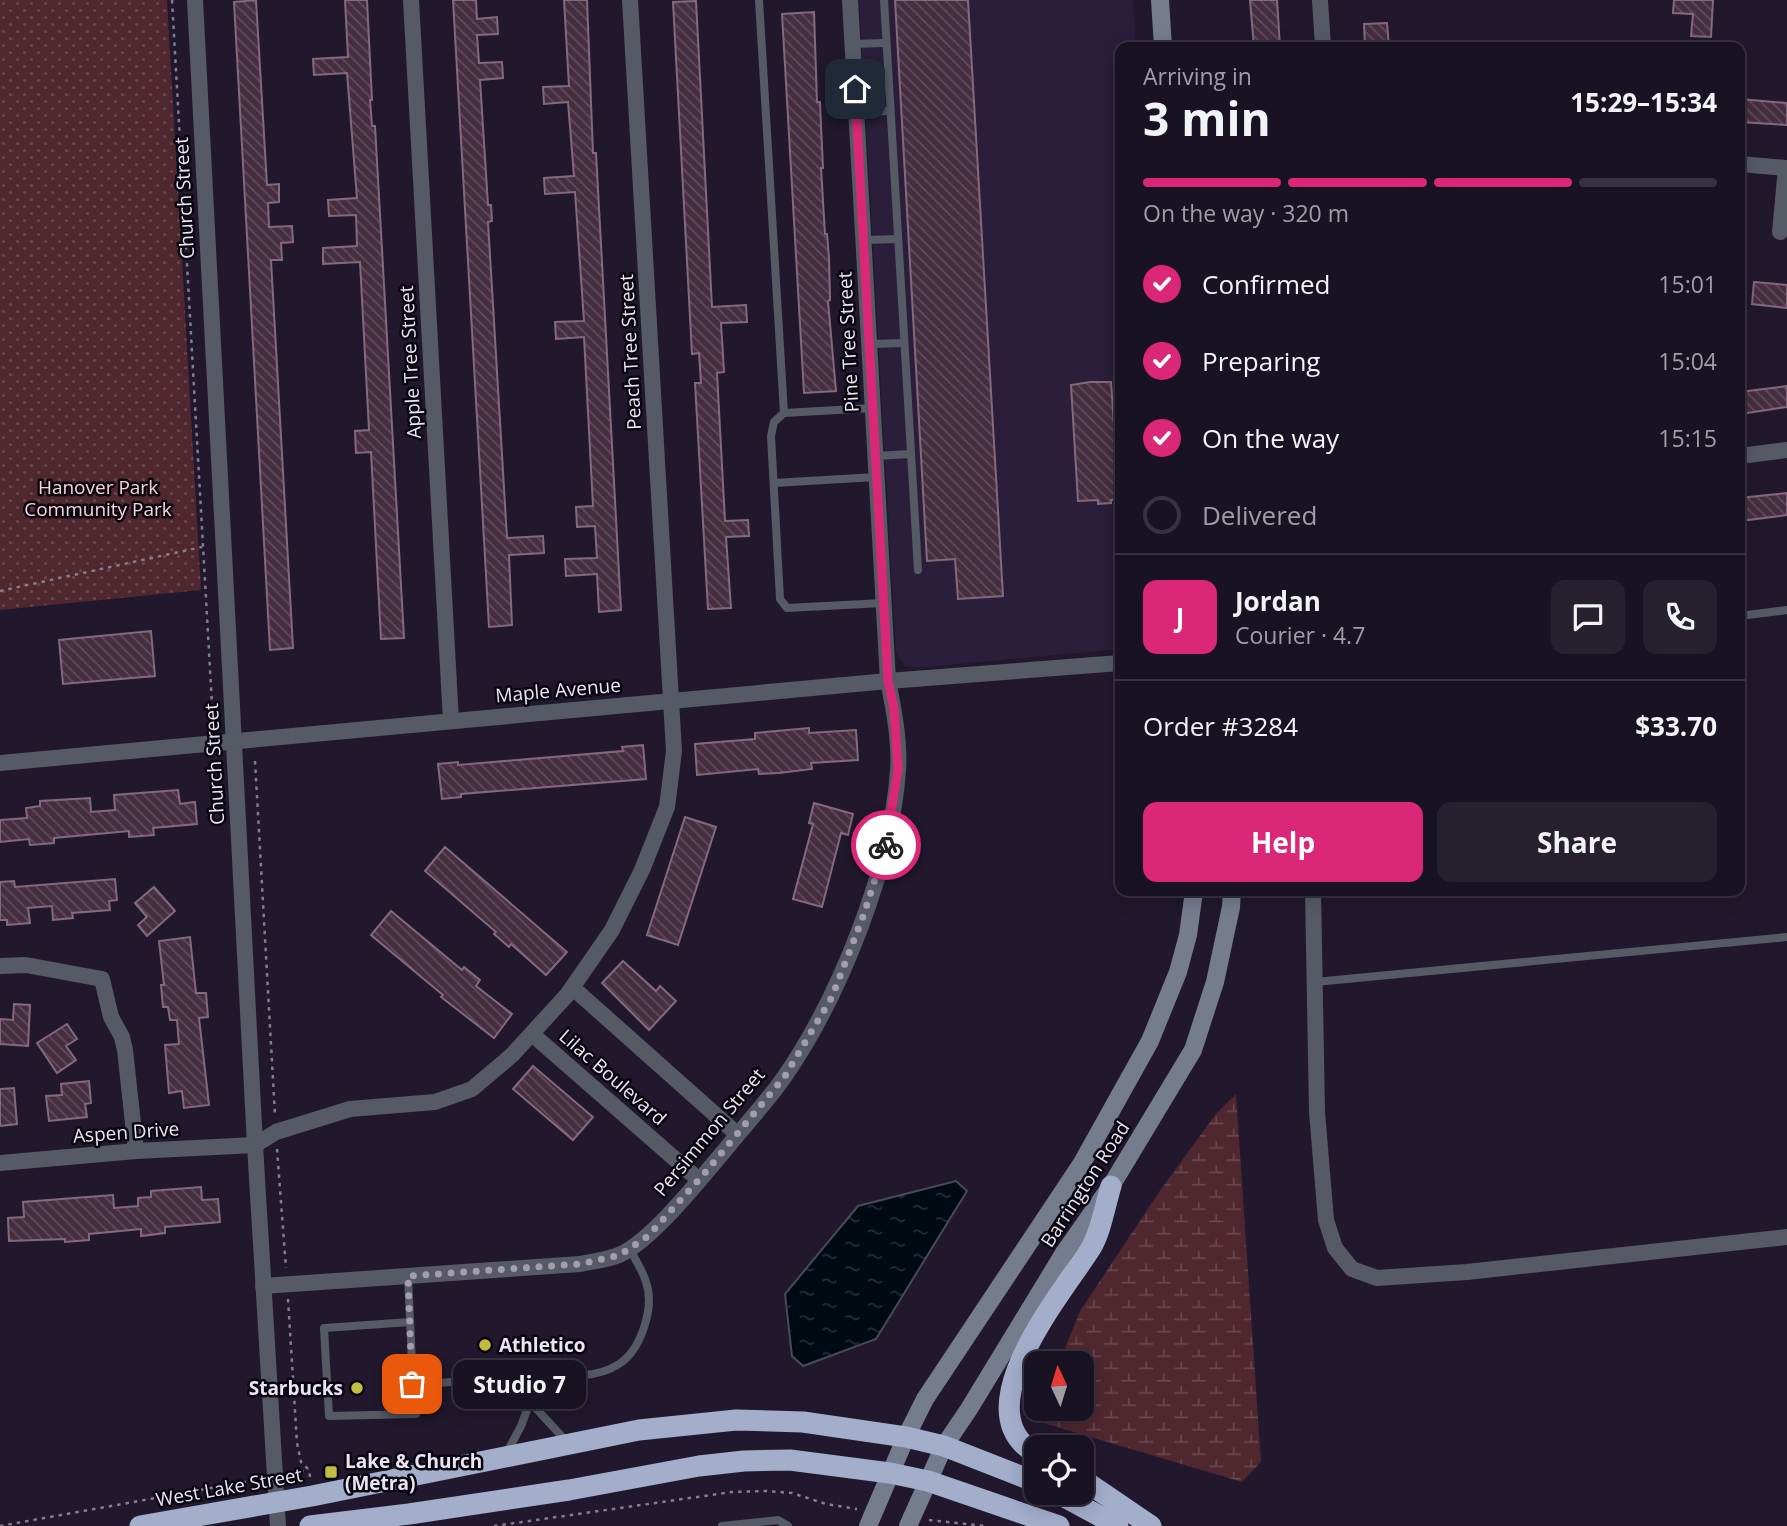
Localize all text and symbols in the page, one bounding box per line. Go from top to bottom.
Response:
pin [825,59,885,119]
text: Arriving in [1143,60,1252,92]
icon: home [836,70,874,108]
text: 15:29–15:34 [1570,84,1717,120]
text: 3 min [1143,87,1271,149]
street label: Church Street [168,136,200,259]
text: On the way · 320 m [1143,197,1349,229]
icon: check [1143,265,1181,303]
text: Confirmed [1202,266,1330,302]
text: 15:01 [1658,268,1717,300]
street label: Pine Tree Street [831,271,865,413]
street label: Peach Tree Street [613,273,647,431]
street label: Apple Tree Street [393,285,427,439]
icon: check [1143,342,1181,380]
text: Preparing [1202,343,1320,379]
text: 15:04 [1658,345,1717,377]
icon: check [1143,419,1181,457]
text: On the way [1202,420,1339,456]
text: 15:15 [1658,422,1717,454]
park label: Hanover Park Community Park [24,474,172,522]
text: Delivered [1202,497,1317,533]
button: chat [1551,580,1625,654]
button: phone [1643,580,1717,654]
text: Jordan [1235,583,1321,619]
text: J [1176,599,1184,635]
text: Courier · 4.7 [1235,619,1365,651]
street label: Maple Avenue [494,672,622,708]
street label: Church Street [198,702,230,825]
text: Order #3284 [1143,708,1298,744]
text: $33.70 [1635,708,1717,744]
button: Help [1143,802,1423,882]
button: Share [1437,802,1717,882]
courier [851,810,921,880]
icon: bike [867,826,905,864]
street label: Lilac Boulevard [554,1023,672,1131]
street label: Persimmon Street [648,1062,771,1202]
street label: Aspen Drive [72,1115,180,1149]
street label: Barrington Road [1035,1116,1135,1252]
place label: Athletico [499,1332,585,1358]
marker: Athletico [477,1337,493,1353]
north arrow [1024,1351,1094,1421]
map controls [1024,1351,1094,1505]
pin [382,1354,442,1414]
callout: Studio 7 [454,1360,587,1408]
icon: bag [393,1365,431,1403]
text: Studio 7 [473,1368,566,1400]
place label: Starbucks [249,1375,343,1401]
marker: Starbucks [349,1380,365,1396]
button: locate [1024,1435,1094,1505]
place label: Lake & Church (Metra) [345,1448,482,1496]
street label: West Lake Street [154,1461,304,1513]
marker: Lake & Church (Metra) [323,1464,339,1480]

